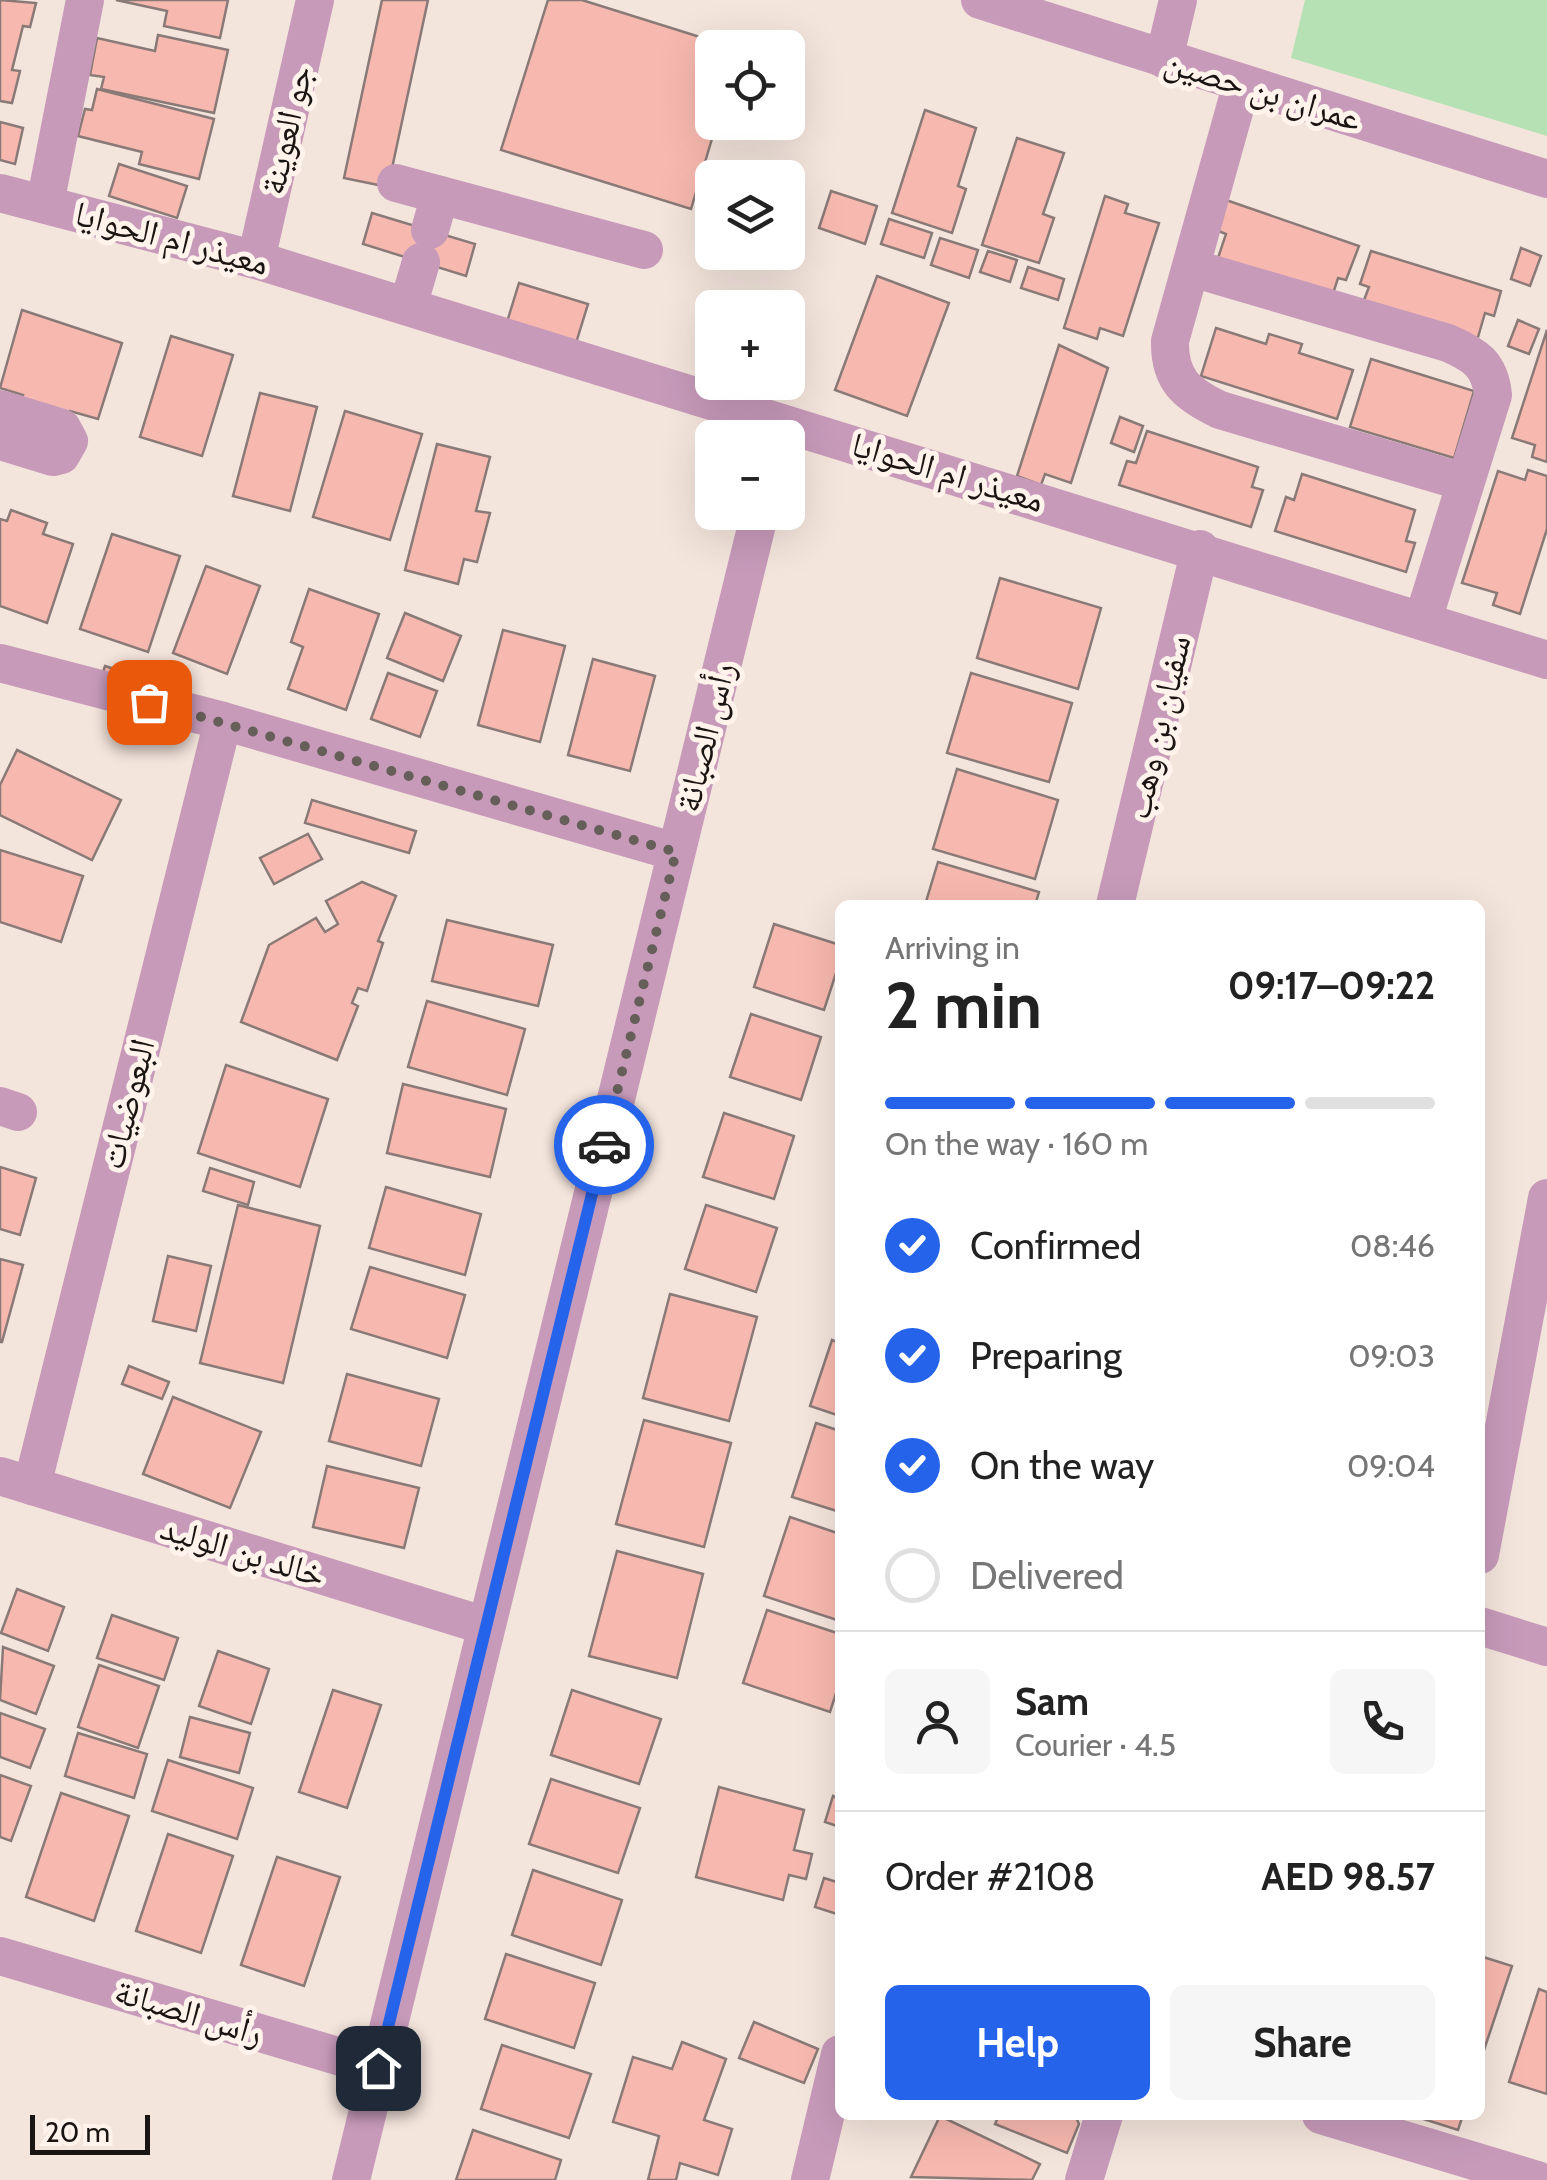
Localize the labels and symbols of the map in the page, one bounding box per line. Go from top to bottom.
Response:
street label: عمران بن حصين [1160,39,1367,140]
street label: جو العوينة [250,61,321,199]
street label: معيذر ام الحوايا [70,191,274,286]
street label: معيذر ام الحوايا [846,422,1050,523]
street label: سفيان بن وهب [1116,631,1200,823]
street label: رأس الصبانة [665,658,744,816]
pin [107,660,192,745]
street label: البعوضيات [90,1034,163,1174]
courier [554,1095,654,1195]
street label: خالد بن الوليد [156,1505,331,1596]
street label: رأس الصبانة [110,1969,268,2054]
pin [336,2026,421,2111]
scale bar [30,2110,150,2154]

